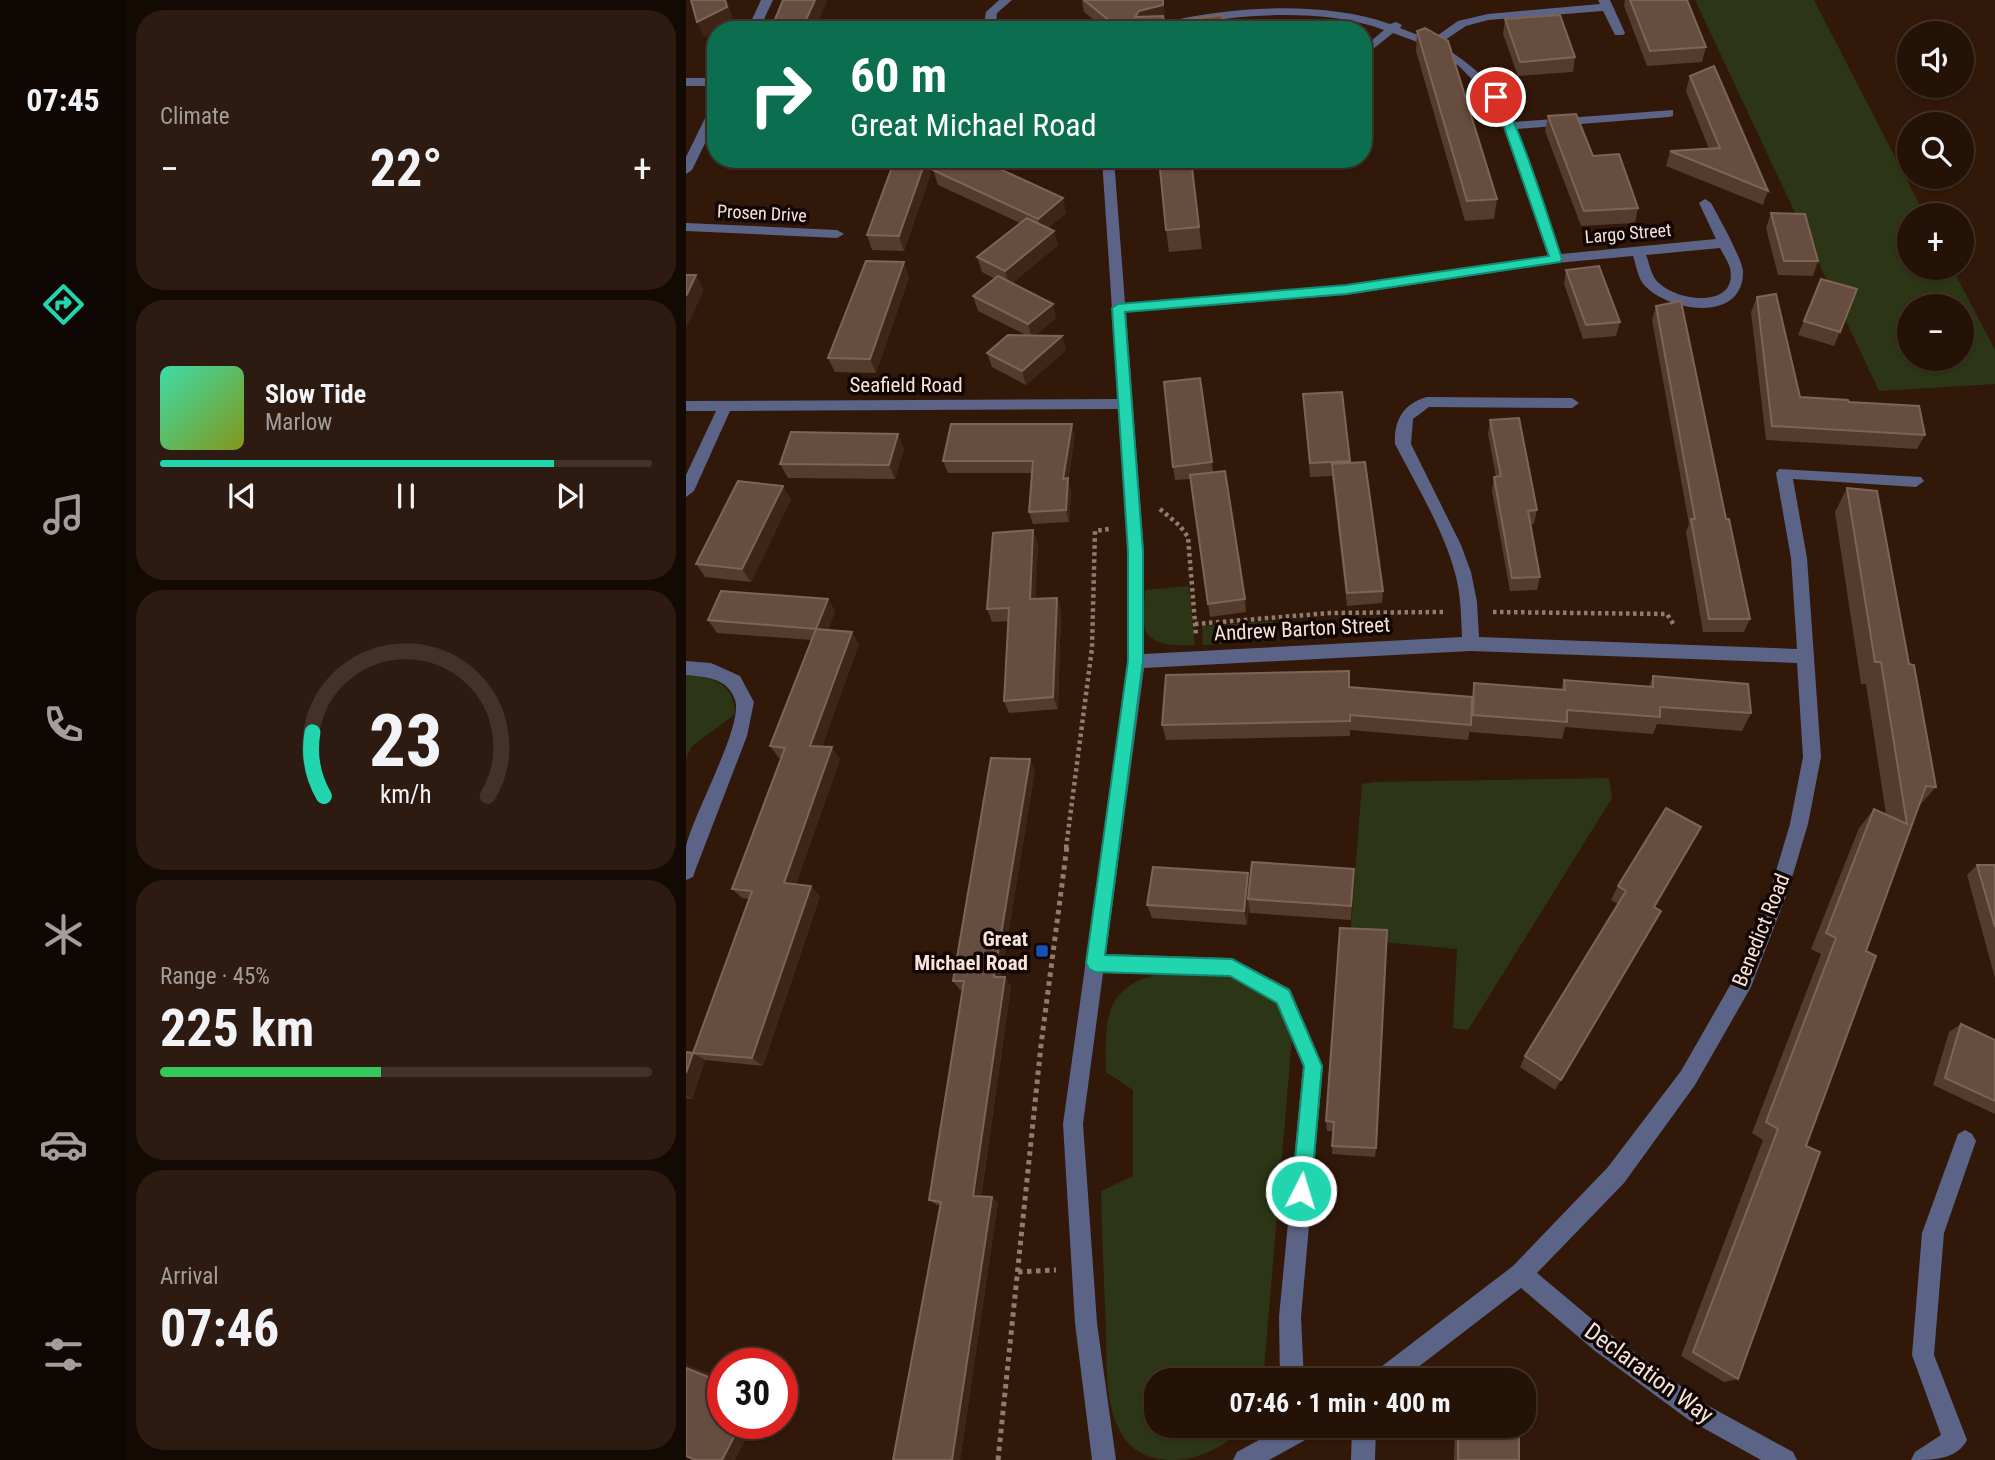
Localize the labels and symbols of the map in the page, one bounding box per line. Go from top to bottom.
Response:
pin [1466,67,1526,127]
street label: Prosen Drive [717,200,807,226]
street label: Largo Street [1584,219,1672,247]
street label: Seafield Road [849,373,963,397]
street label: Andrew Barton Street [1213,612,1391,646]
street label: Benedict Road [1727,870,1795,990]
place label: Great Michael Road [914,927,1028,975]
marker: Great Michael Road [1034,943,1050,959]
position arrow [1264,1154,1338,1228]
street label: Declaration Way [1579,1317,1719,1429]
speed limit sign: 30 [707,1348,798,1439]

